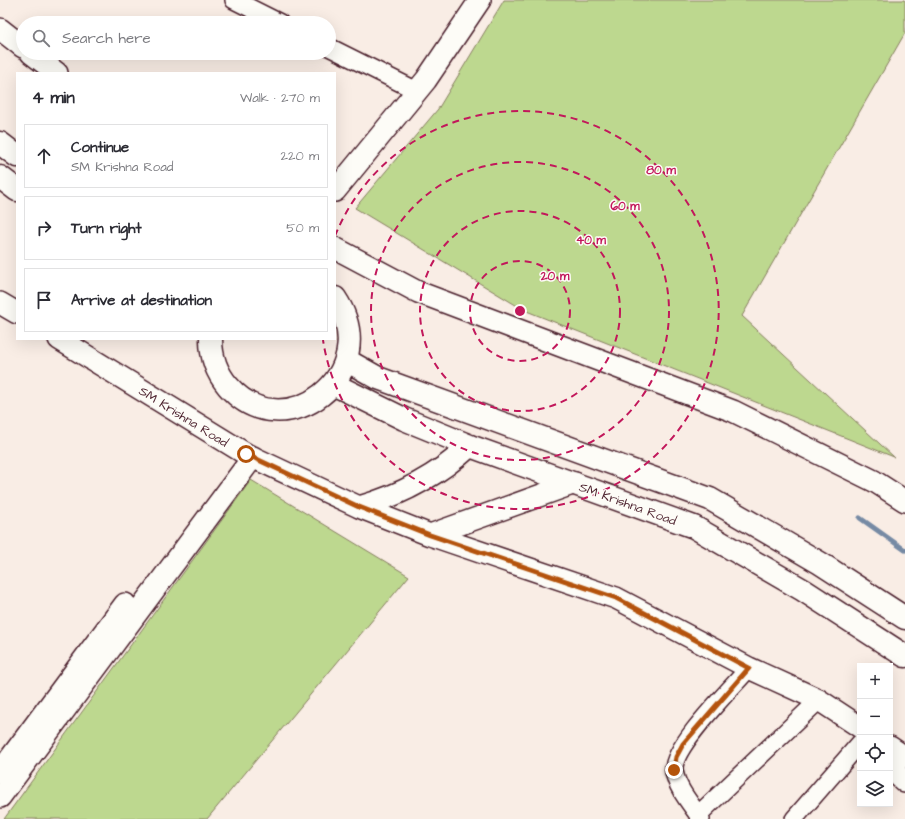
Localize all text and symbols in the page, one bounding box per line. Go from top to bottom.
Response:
search box [16,16,336,60]
icon: search [30,27,52,49]
text: Search here [62,28,151,49]
text: 4 min [32,86,75,110]
text: Walk · 270 m [240,89,320,107]
text: Continue [71,137,129,158]
icon: ahead [33,145,55,167]
text: 220 m [281,147,319,165]
text: SM Krishna Road [71,158,173,176]
text: 80 m [646,162,676,179]
text: 60 m [610,198,640,215]
icon: right [33,217,55,239]
text: Turn right [71,218,142,239]
text: 50 m [286,219,319,237]
text: 40 m [576,232,607,249]
text: 20 m [540,268,570,285]
icon: arrive [33,289,55,311]
text: Arrive at destination [71,290,212,311]
centre of rings [513,304,527,318]
street label: SM Krishna Road [135,382,232,452]
route start [237,445,255,463]
street label: SM Krishna Road [576,478,679,530]
map controls [857,663,893,807]
button: + [857,663,893,699]
button: − [857,699,893,735]
button: locate [857,735,893,771]
route end [665,761,683,779]
button: layers [857,771,893,807]

